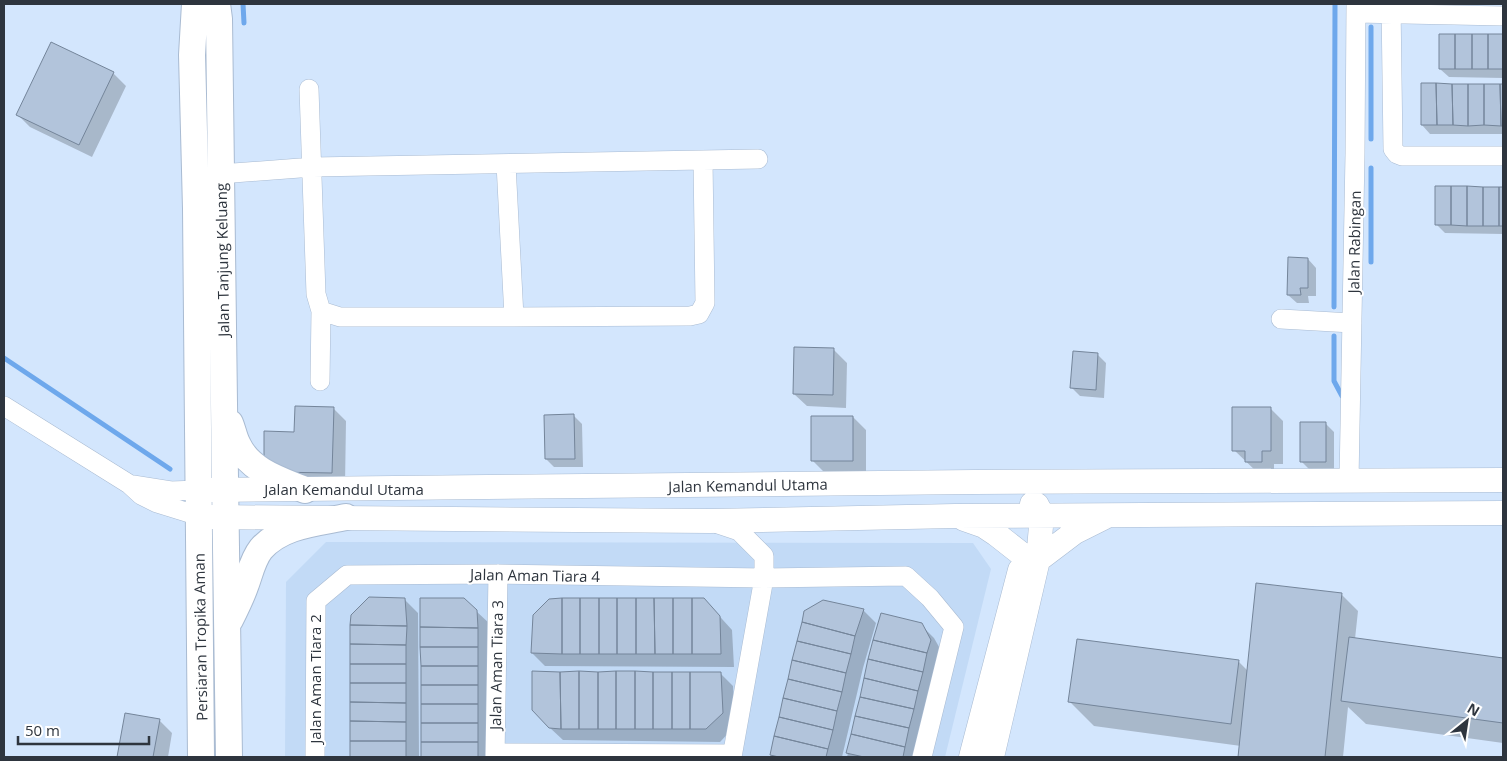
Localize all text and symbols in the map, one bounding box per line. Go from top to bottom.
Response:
street label: Jalan Tanjung Keluang [211,183,233,339]
street label: Jalan Rabingan [1343,190,1365,296]
street label: Jalan Kemandul Utama [666,474,828,496]
street label: Jalan Kemandul Utama [262,479,424,499]
street label: Persiaran Tropika Aman [189,553,211,721]
street label: Jalan Aman Tiara 4 [468,564,600,586]
street label: Jalan Aman Tiara 3 [485,600,507,732]
street label: Jalan Aman Tiara 2 [305,614,325,746]
north arrow [1442,696,1492,746]
text: N [1464,698,1483,720]
scale bar [18,714,149,746]
text: 50 m [25,720,60,740]

